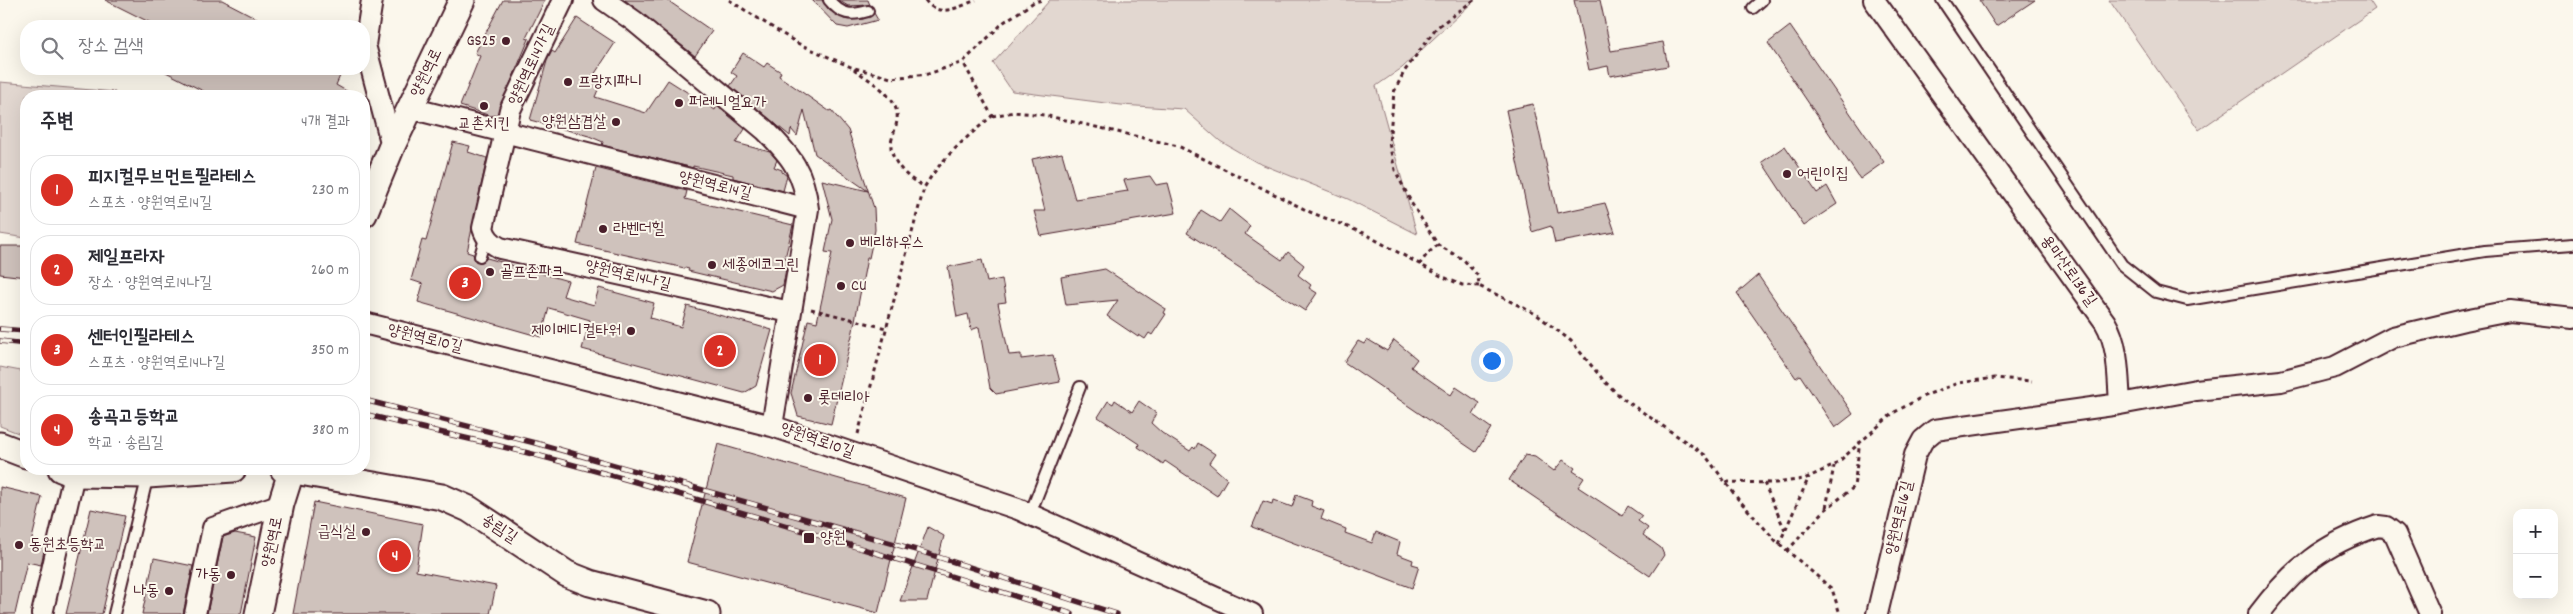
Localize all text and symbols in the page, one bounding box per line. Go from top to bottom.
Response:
search box [20,20,370,75]
street label: 양원역로14가길 [503,20,561,109]
place label: GS25 [466,30,496,53]
icon: search [38,34,66,62]
text: 장소 검색 [78,34,144,61]
marker: GS25 [500,35,512,47]
street label: 양원역로 [405,45,449,101]
place label: 프랑지파니 [578,71,642,94]
marker: 프랑지파니 [562,76,574,88]
place label: 퍼레니얼요가 [689,92,766,115]
marker: 퍼레니얼요가 [673,97,685,109]
marker: 교촌치킨 [478,100,490,112]
text: 주변 [40,108,74,138]
text: 4개 결과 [301,111,350,134]
place label: 양원삼겹살 [542,111,606,134]
place label: 교촌치킨 [458,113,510,136]
marker: 양원삼겹살 [610,116,622,128]
place label: 어린이집 [1797,163,1849,186]
text: 피지컬무브먼트필라테스 [88,165,256,192]
street label: 양원역로14길 [676,166,754,206]
marker: 어린이집 [1781,168,1793,180]
text: 1 [55,179,59,202]
text: 230 m [312,179,349,202]
text: 스포츠 · 양원역로14길 [88,192,212,215]
place label: 라벤더힐 [613,218,665,241]
marker: 라벤더힐 [597,223,609,235]
street label: 용마산로136길 [2034,231,2102,311]
place label: 베리하우스 [860,232,924,255]
marker: 베리하우스 [844,237,856,249]
text: 제일프라자 [88,245,164,272]
place label: 세종에코그린 [722,254,799,277]
street label: 양원역로14나길 [583,255,673,297]
text: 2 [54,259,61,282]
text: 260 m [311,259,349,282]
marker: 세종에코그린 [706,259,718,271]
place label: 골프존파크 [500,261,564,284]
pin: 3 [449,264,481,302]
marker: 골프존파크 [484,266,496,278]
text: 장소 · 양원역로14나길 [88,272,212,295]
place label: CU [851,275,867,298]
marker: CU [835,280,847,292]
street label: 양원역로10길 [385,319,465,359]
place label: 제이메디컬타워 [531,320,621,343]
text: 센터인필라테스 [88,325,195,352]
marker: 제이메디컬타워 [625,325,637,337]
pin: 2 [704,332,736,370]
text: 3 [53,339,61,362]
text: 350 m [311,339,349,362]
pin: 1 [804,341,836,379]
your location [1479,348,1505,374]
text: 스포츠 · 양원역로14나길 [88,352,225,375]
place label: 롯데리아 [818,387,870,410]
marker: 롯데리아 [802,392,814,404]
text: 송곡고등학교 [88,405,180,432]
street label: 양원역로10길 [777,418,857,464]
text: 4 [54,419,60,442]
text: 380 m [312,419,349,442]
text: 학교 · 송림길 [88,432,163,455]
street label: 양원역로16길 [1880,478,1920,557]
street label: 송림길 [477,509,522,549]
map controls [2513,509,2558,599]
button: + [2513,509,2558,554]
street label: 양원역로 [256,514,290,570]
place label: 급식실 [317,521,356,544]
marker: 급식실 [360,526,372,538]
place label: 양원 [820,527,846,550]
marker: 양원 [802,531,816,545]
place label: 동원초등학교 [29,534,106,557]
pin: 4 [379,537,411,575]
marker: 동원초등학교 [13,539,25,551]
button: − [2513,554,2558,599]
place label: 가동 [195,564,221,587]
marker: 가동 [225,569,237,581]
place label: 나동 [133,580,159,603]
marker: 나동 [163,585,175,597]

